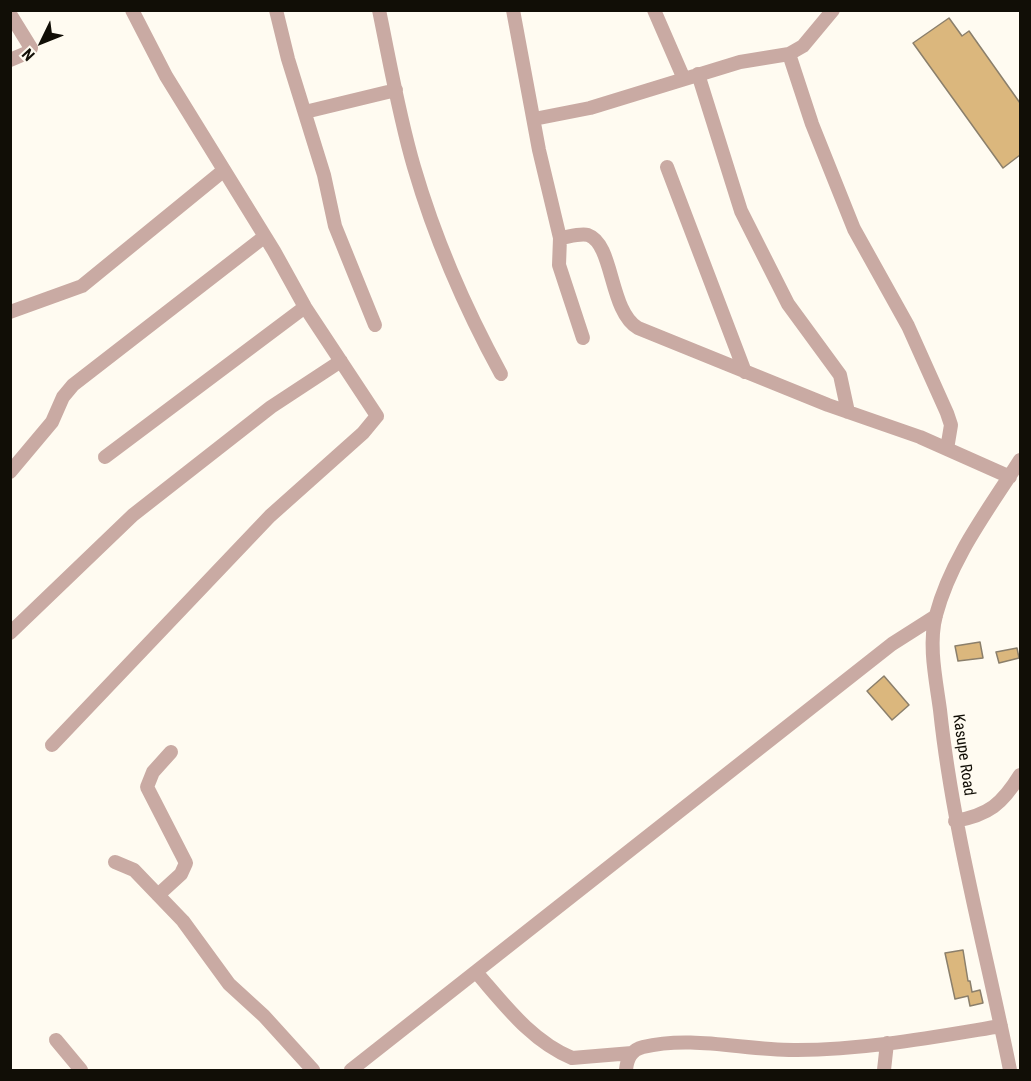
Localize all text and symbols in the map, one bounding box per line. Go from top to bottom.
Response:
north arrow [12,12,72,72]
text: N [18,45,39,65]
street label: Kasupe Road [948,713,978,797]

